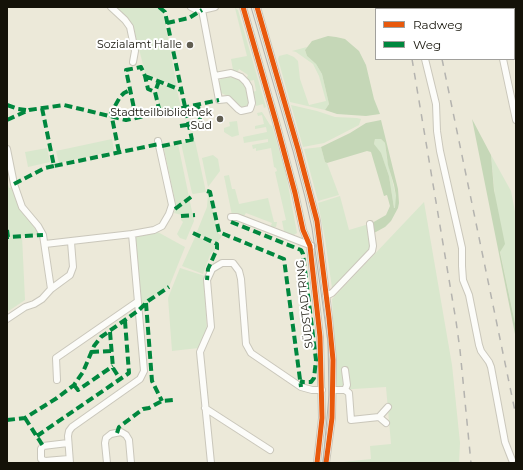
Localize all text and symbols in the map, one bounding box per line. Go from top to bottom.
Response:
legend [375,8,515,60]
text: Radweg [413,17,463,32]
text: Weg [413,37,441,52]
place label: Sozialamt Halle [97,38,182,52]
marker: Sozialamt Halle [185,40,195,50]
place label: Stadtteilbibliothek Süd [110,106,212,132]
marker: Stadtteilbibliothek Süd [215,114,225,124]
street label: SÜDSTADTRING [294,259,316,349]

